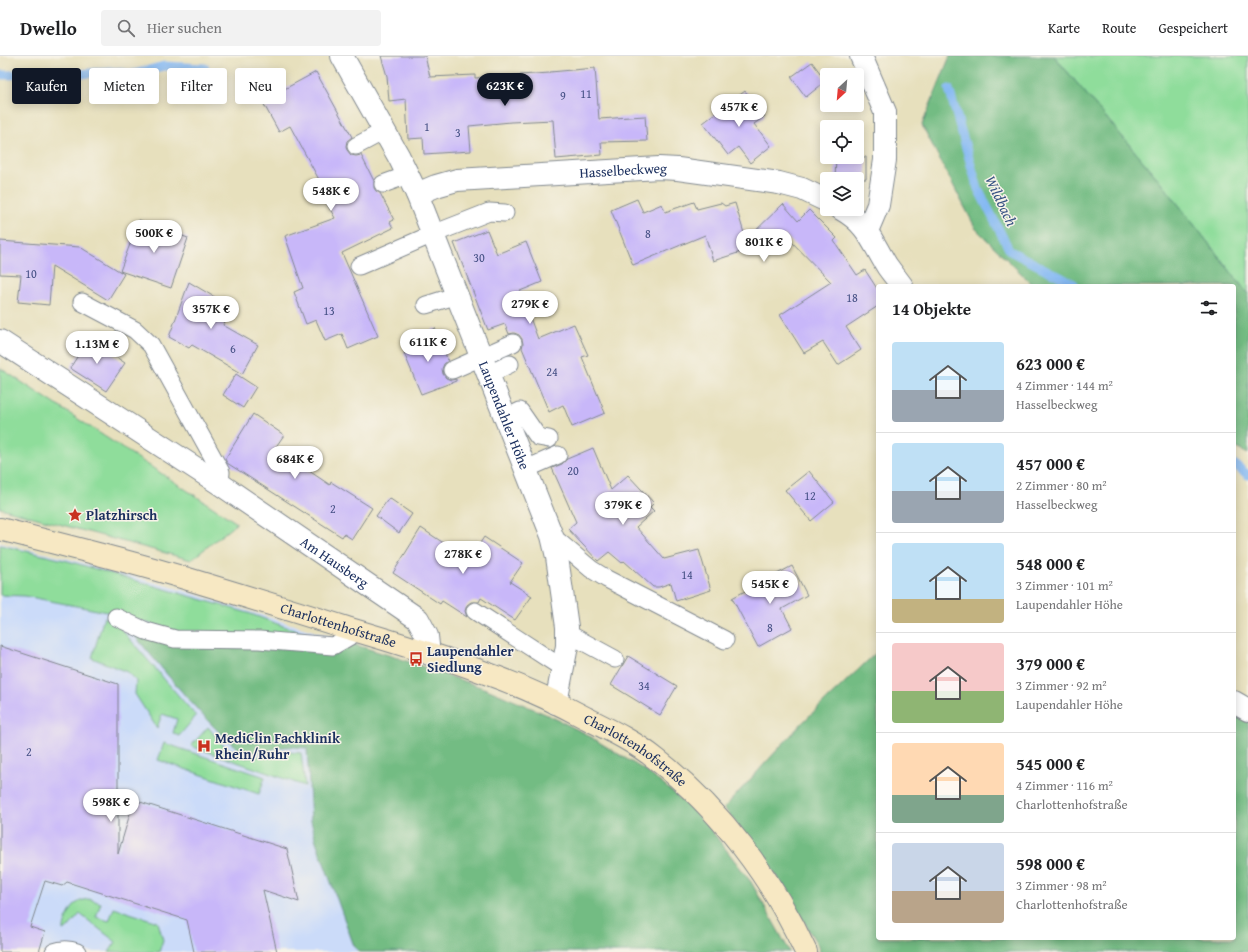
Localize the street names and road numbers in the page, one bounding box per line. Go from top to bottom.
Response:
street label: Hasselbeckweg [579,158,668,183]
street label: Laupendahler Höhe [474,358,535,473]
street label: Am Hausberg [296,532,373,593]
street label: Charlottenhofstraße [278,598,399,652]
street label: Charlottenhofstraße [581,709,692,791]

